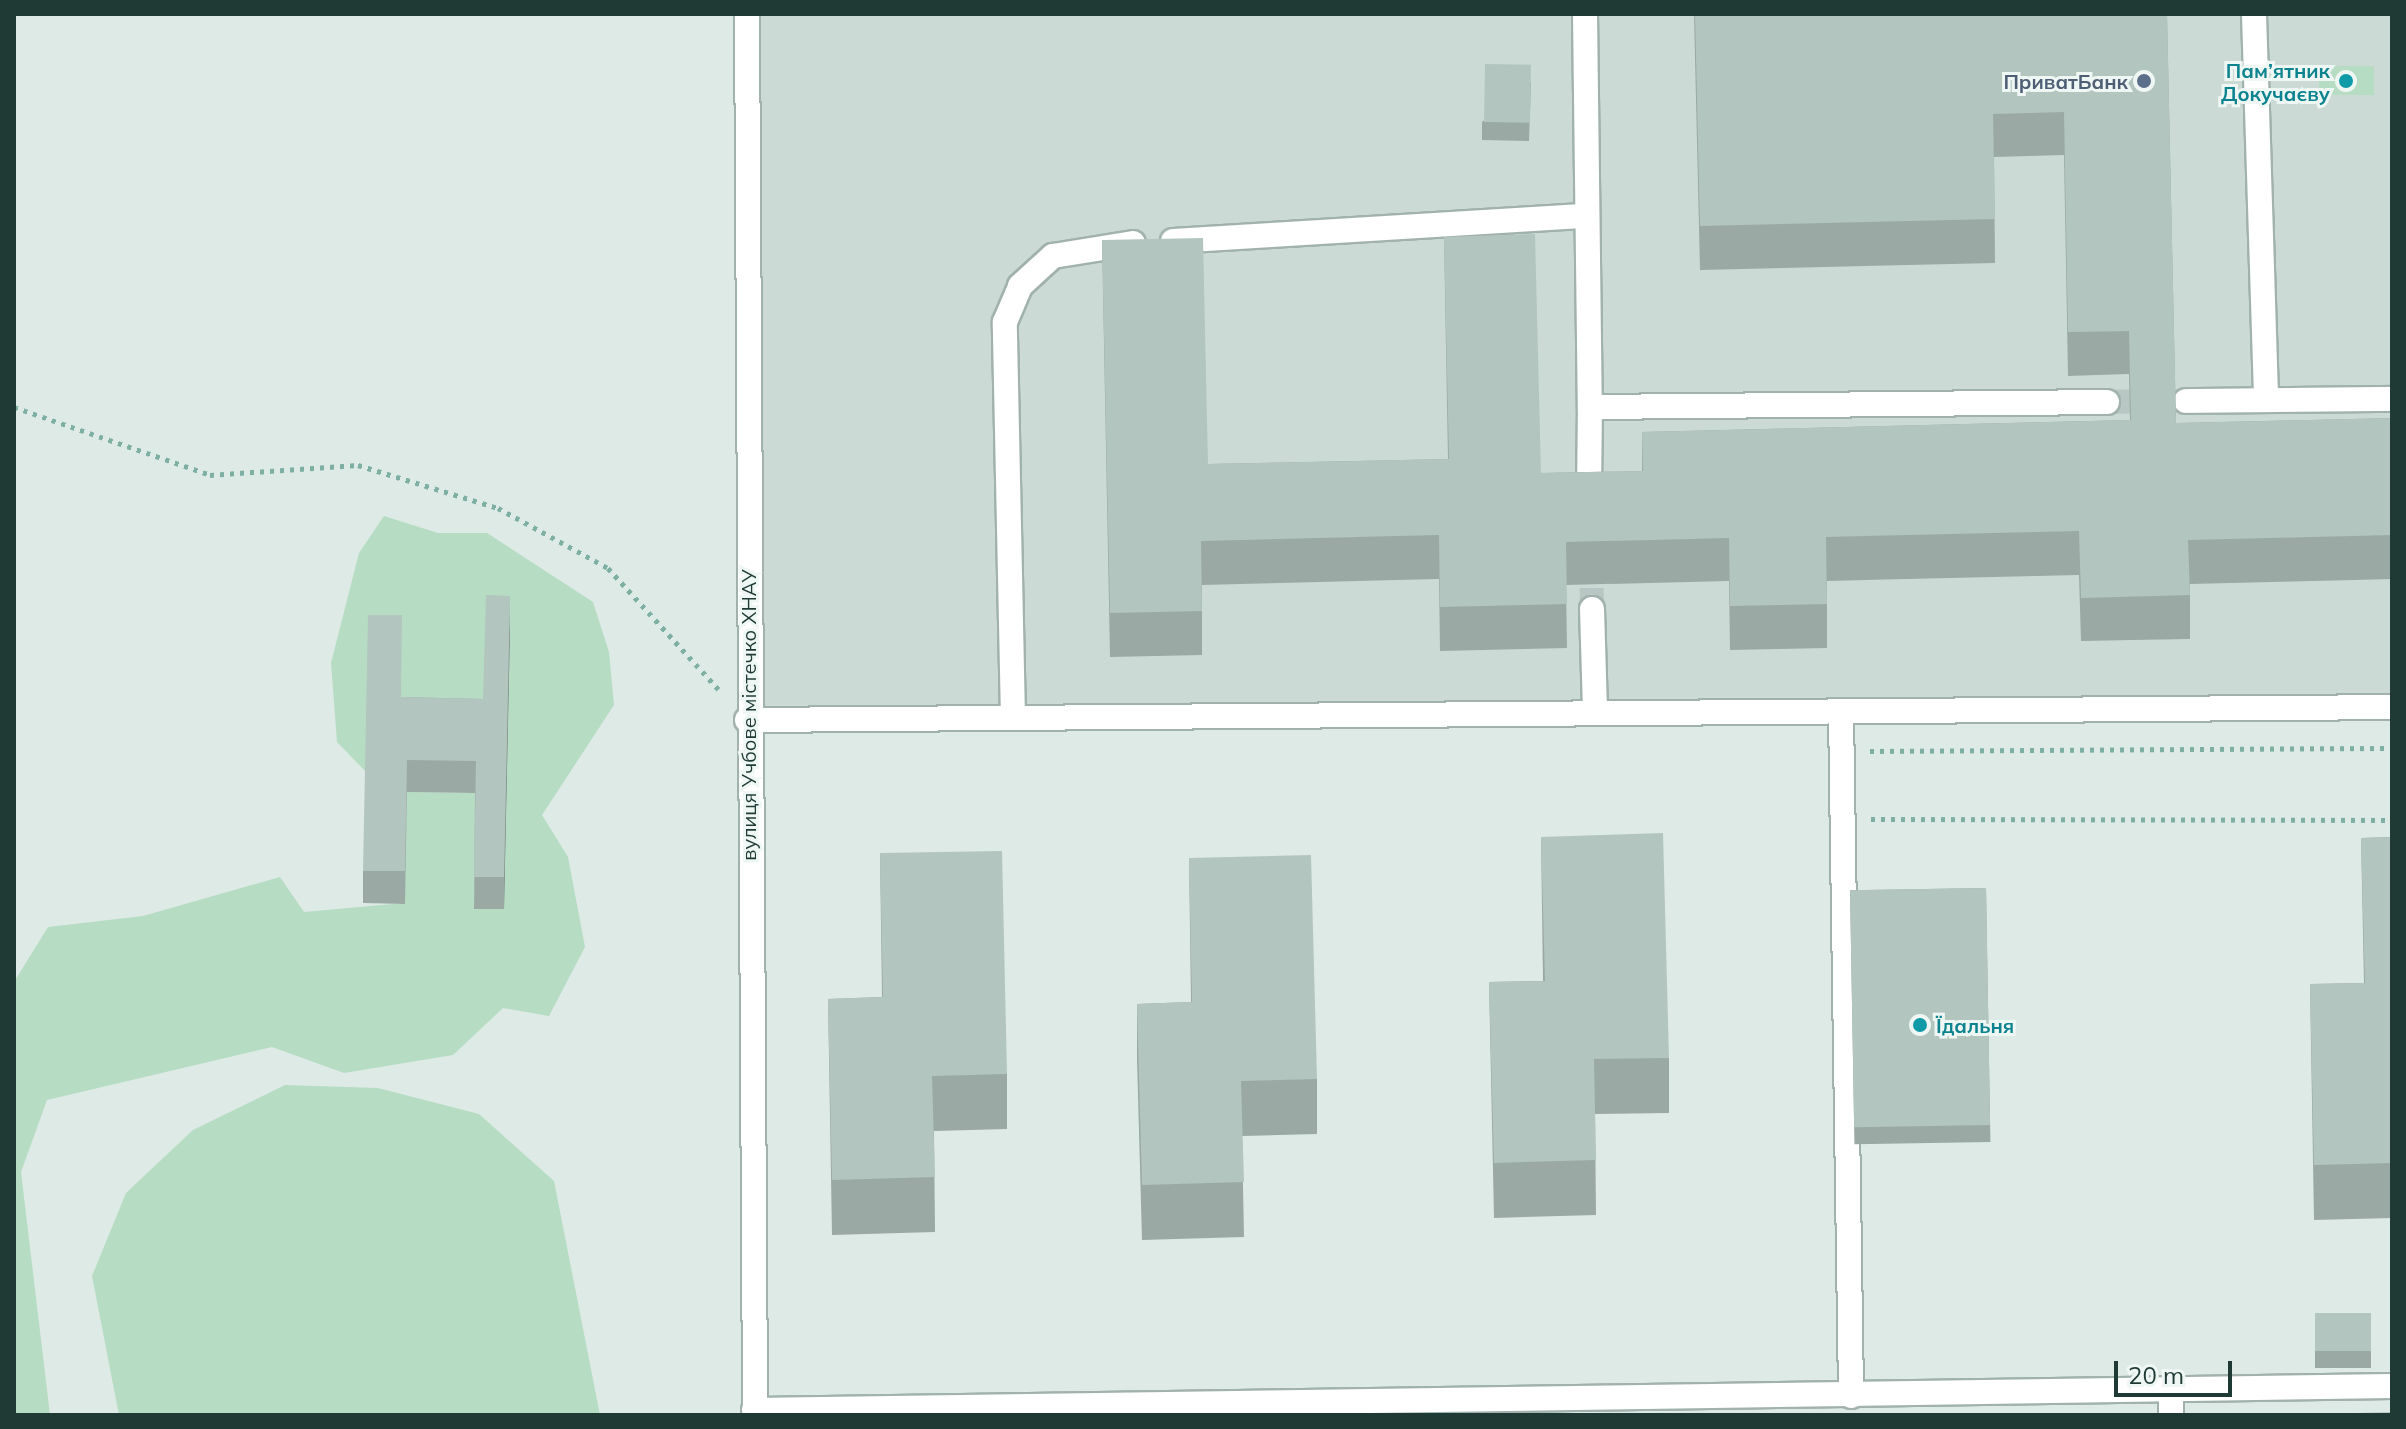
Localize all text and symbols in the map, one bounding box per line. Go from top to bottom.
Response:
place label: Пам’ятник Докучаєву [2221,58,2330,105]
place label: ПриватБанк [2003,69,2128,93]
marker: ПриватБанк [2135,72,2153,90]
marker: Пам’ятник Докучаєву [2337,72,2355,90]
street label: вулиця Учбове містечко ХНАУ [736,569,760,861]
place label: Їдальня [1936,1013,2014,1037]
marker: Їдальня [1911,1016,1929,1034]
scale bar [2118,1345,2236,1395]
text: 20 m [2128,1360,2184,1390]

